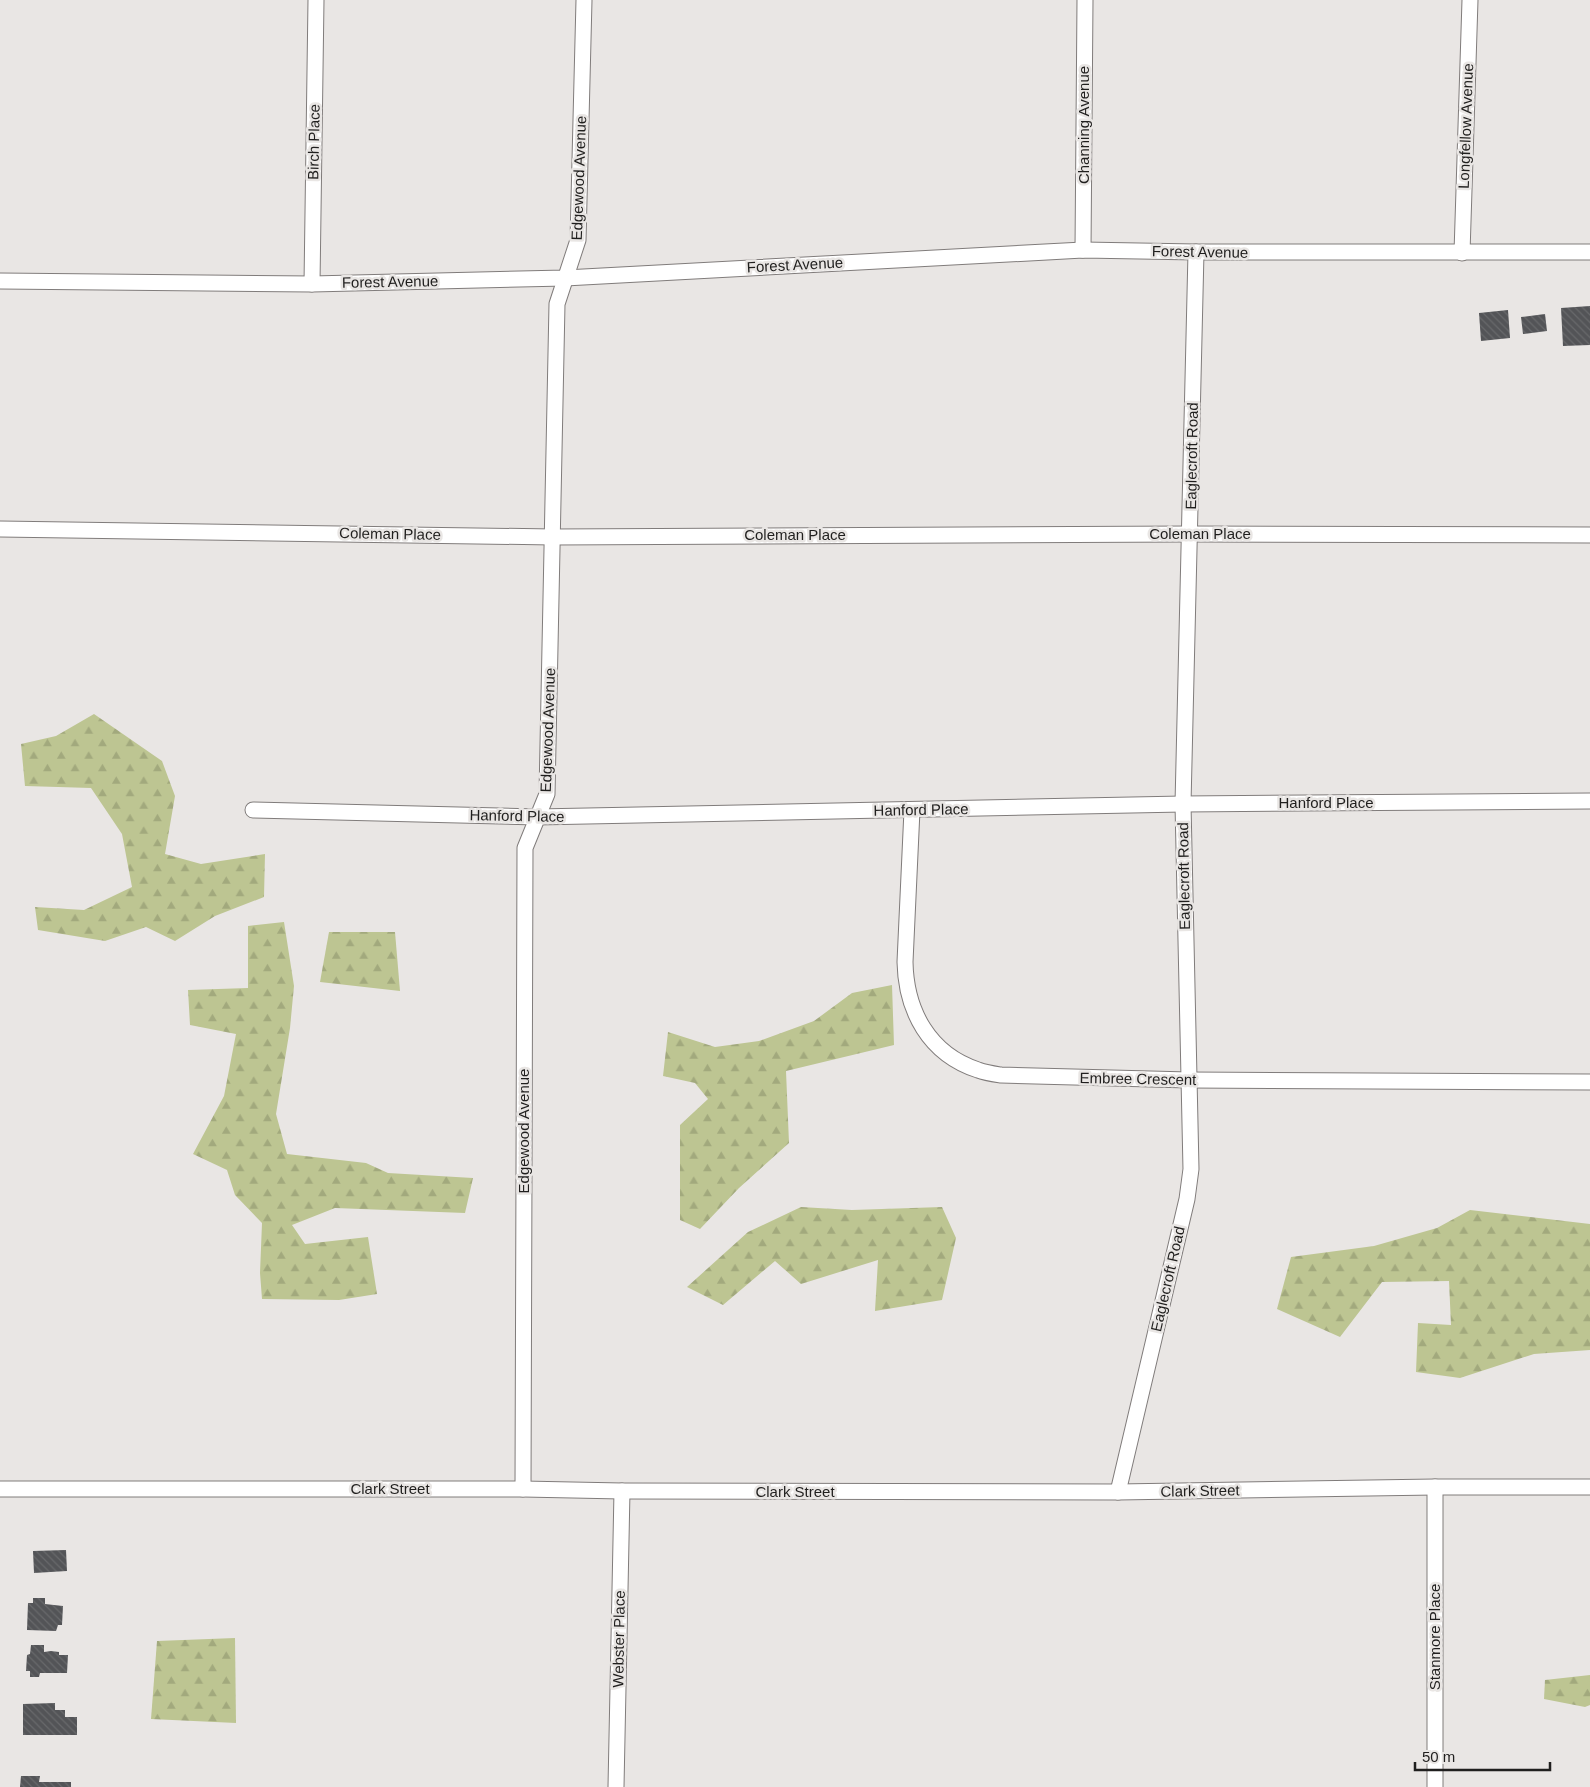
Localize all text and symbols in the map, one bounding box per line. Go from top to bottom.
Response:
street label: Longfellow Avenue [1455,63,1476,189]
street label: Channing Avenue [1075,66,1092,184]
street label: Birch Place [304,104,323,180]
street label: Edgewood Avenue [568,115,589,241]
street label: Forest Avenue [1152,242,1248,261]
street label: Forest Avenue [746,253,844,276]
street label: Forest Avenue [342,272,438,291]
street label: Eaglecroft Road [1182,402,1201,510]
street label: Coleman Place [339,524,441,543]
street label: Coleman Place [1149,525,1251,542]
street label: Coleman Place [744,526,846,543]
street label: Edgewood Avenue [537,667,558,793]
street label: Hanford Place [1278,794,1374,811]
street label: Hanford Place [873,800,969,819]
street label: Hanford Place [469,806,565,825]
street label: Eaglecroft Road [1174,822,1193,930]
street label: Edgewood Avenue [515,1069,532,1193]
street label: Embree Crescent [1080,1069,1197,1088]
street label: Eaglecroft Road [1147,1225,1188,1333]
street label: Clark Street [350,1480,430,1497]
street label: Clark Street [1160,1481,1241,1500]
street label: Clark Street [755,1483,835,1500]
street label: Stanmore Place [1426,1584,1443,1690]
street label: Webster Place [609,1590,628,1688]
scale bar [1415,1740,1550,1772]
text: 50 m [1422,1748,1455,1765]

